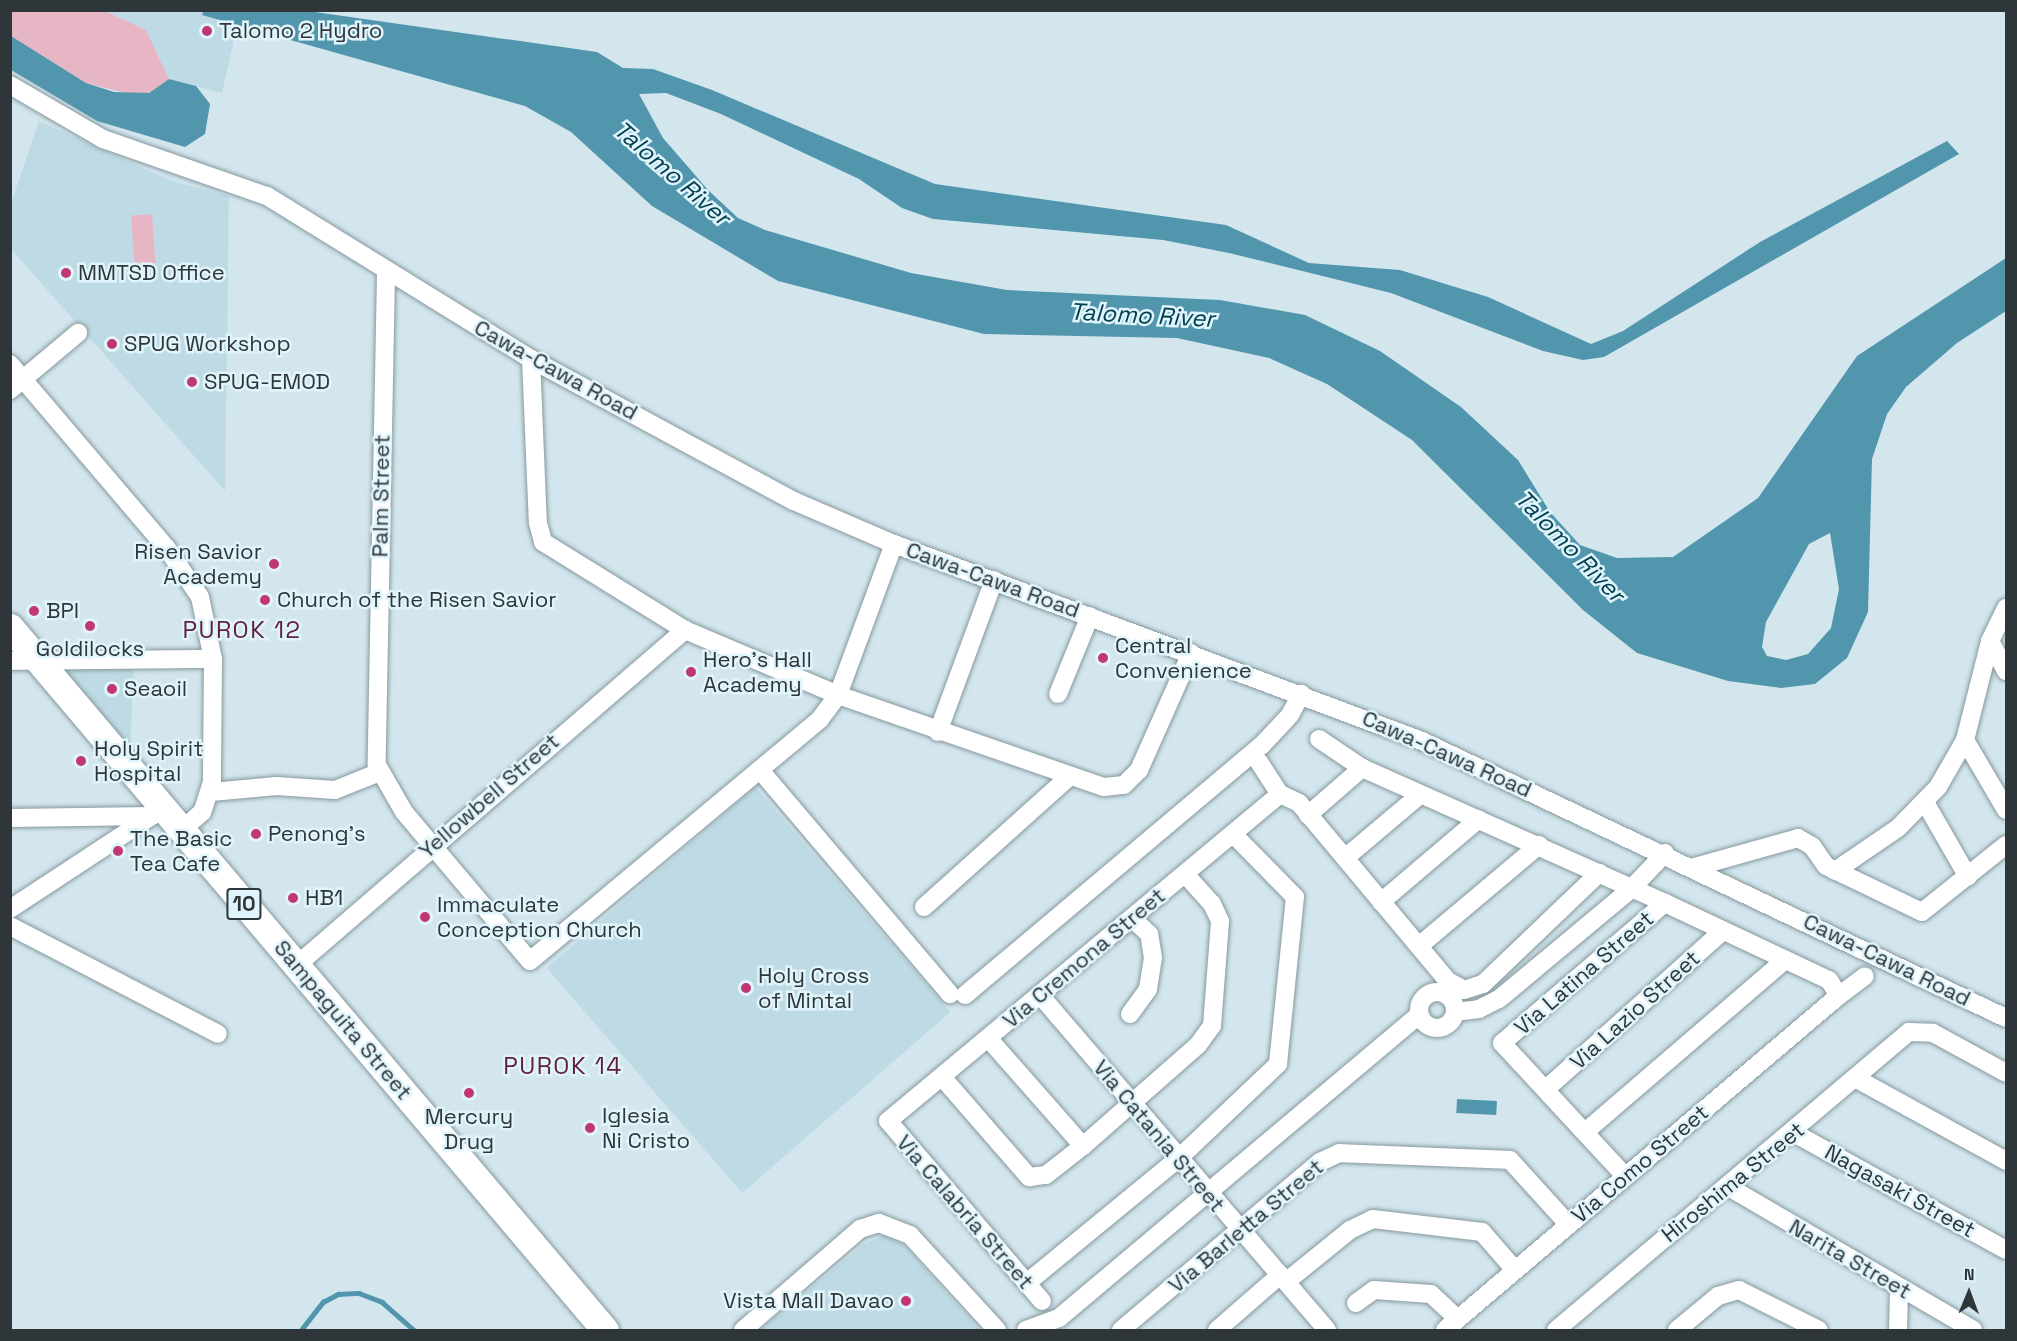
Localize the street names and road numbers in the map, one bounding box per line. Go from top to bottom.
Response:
street label: Cawa-Cawa Road [470,314,642,426]
street label: Palm Street [367,434,395,558]
street label: Cawa-Cawa Road [903,536,1083,624]
street label: Cawa-Cawa Road [1358,705,1536,803]
street label: Yellowbell Street [413,728,565,864]
street label: Via Cremona Street [997,882,1171,1034]
road number: 10 [226,886,262,922]
street label: Via Latina Street [1509,905,1659,1041]
street label: Cawa-Cawa Road [1799,908,1975,1012]
street label: Sampaguita Street [269,935,417,1105]
street label: Via Lazio Street [1565,945,1705,1075]
street label: Via Catania Street [1088,1055,1230,1217]
street label: Via Como Street [1566,1099,1714,1229]
street label: Hiroshima Street [1656,1116,1810,1248]
street label: Via Calabria Street [891,1130,1039,1294]
street label: Nagasaki Street [1820,1139,1980,1243]
street label: Via Barletta Street [1163,1154,1329,1298]
street label: Narita Street [1784,1213,1916,1305]

